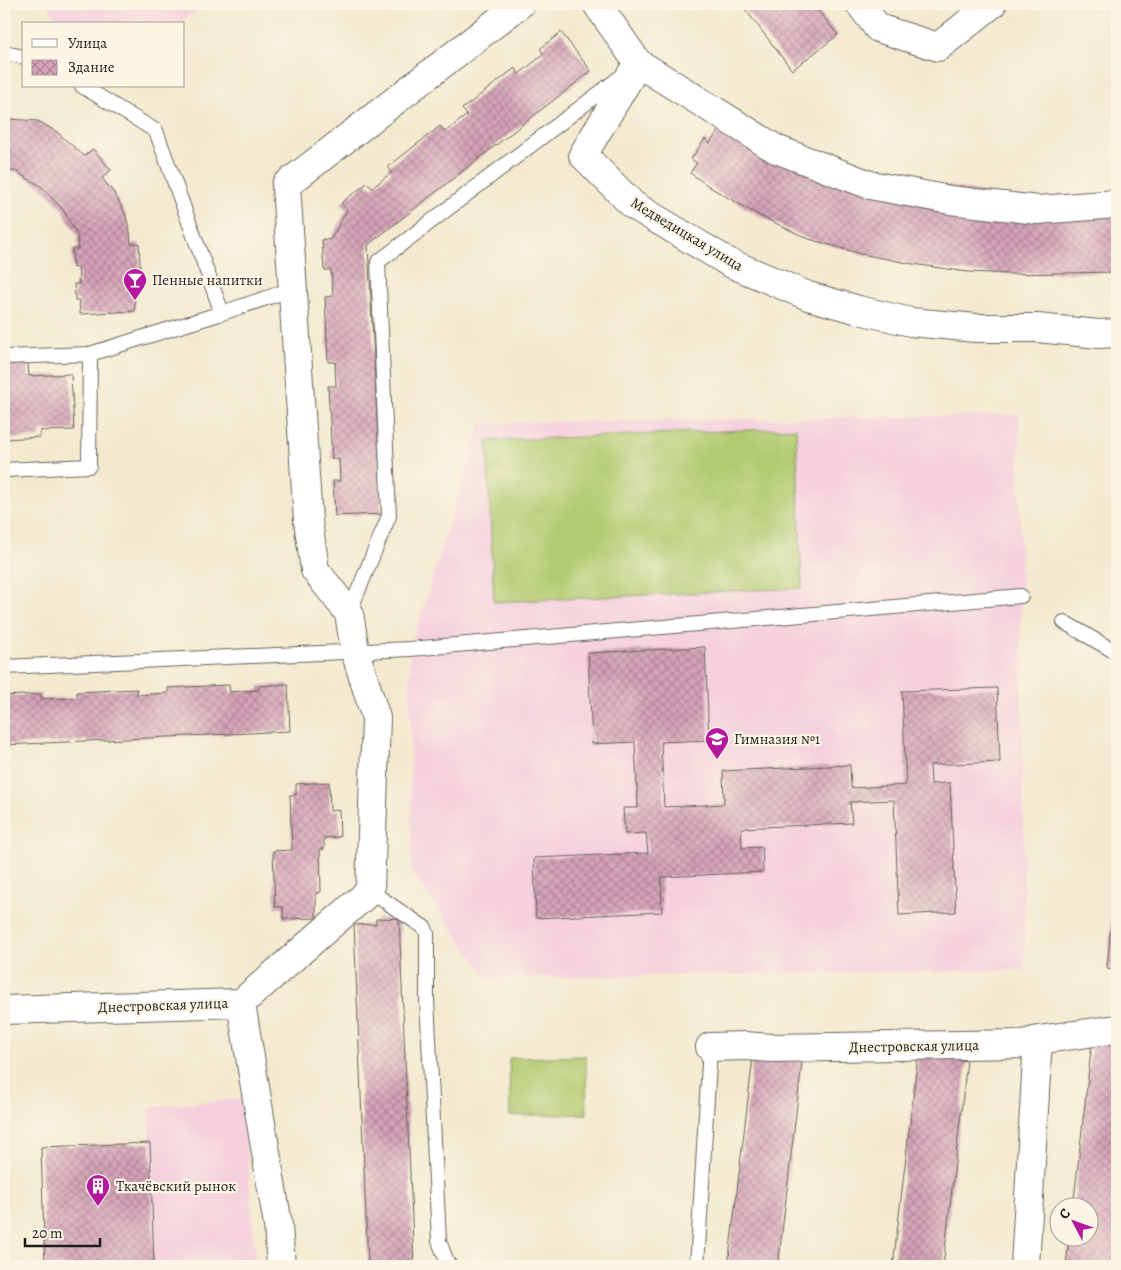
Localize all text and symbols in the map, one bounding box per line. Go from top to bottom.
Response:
legend [22,22,185,88]
text: Улица [68,33,107,53]
text: Здание [68,57,115,77]
street label: Медведицкая улица [627,192,747,276]
bar icon: Пенные напитки [122,267,148,301]
place label: Пенные напитки [152,270,263,290]
school or university icon: Гимназия №1 [704,726,730,760]
place label: Гимназия №1 [734,729,820,749]
street label: Днестровская улица [98,993,229,1017]
street label: Днестровская улица [849,1035,979,1057]
building icon: Ткачёвский рынок [85,1173,111,1207]
place label: Ткачёвский рынок [116,1176,236,1196]
north arrow [1048,1198,1098,1248]
text: С [1055,1204,1075,1223]
scale bar [25,1215,100,1247]
text: 20 m [32,1223,63,1243]

